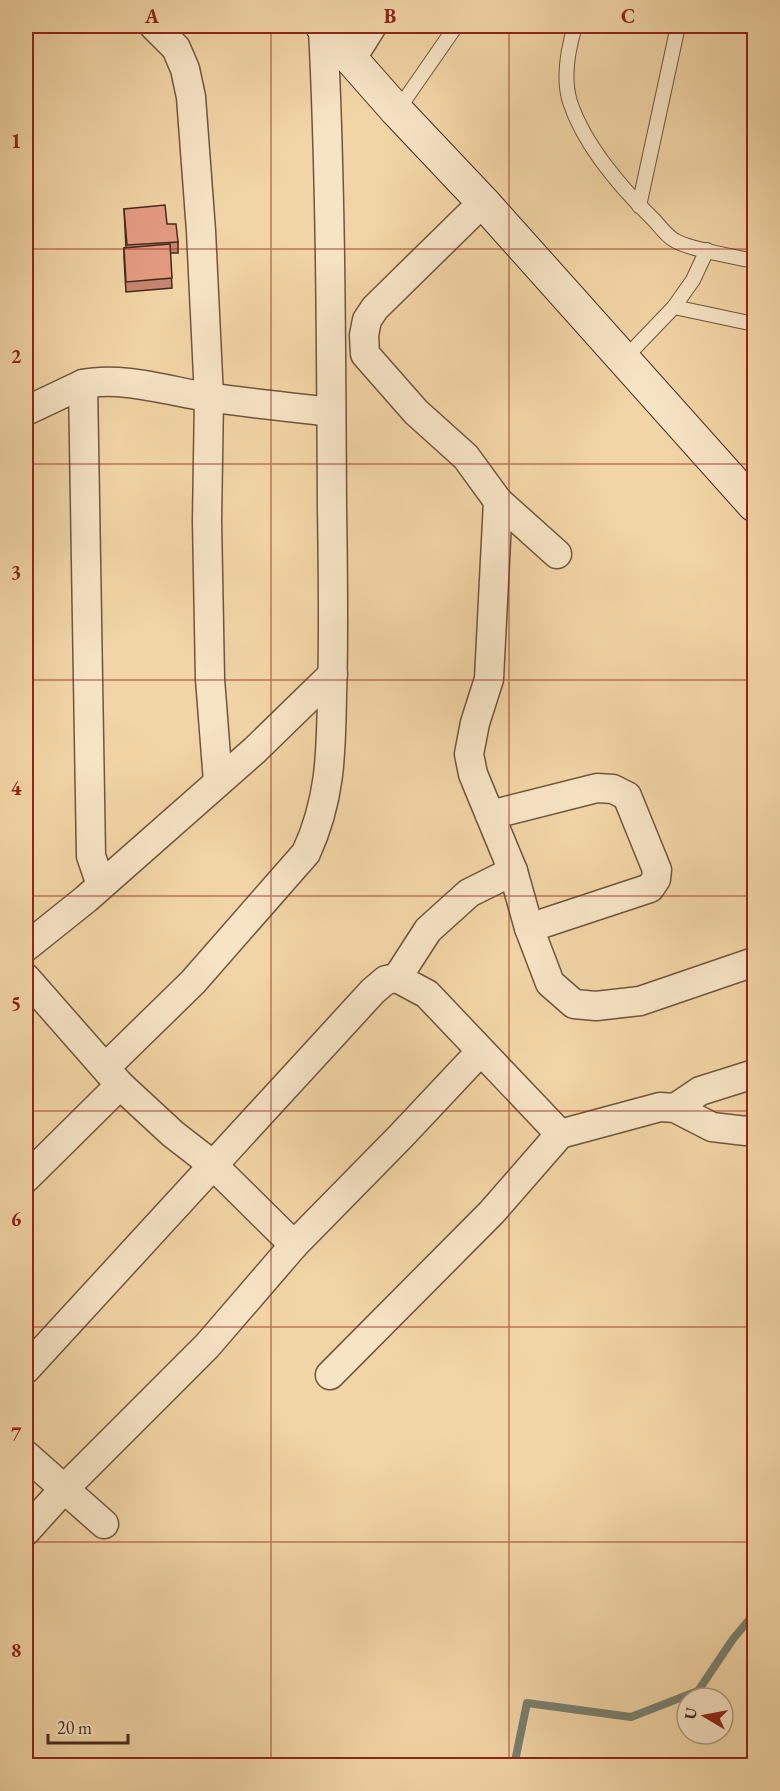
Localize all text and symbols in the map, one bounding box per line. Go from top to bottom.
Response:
text: A [144,3,160,29]
text: B [384,3,396,29]
text: C [621,3,635,29]
text: 1 [11,128,21,154]
text: 2 [11,343,22,369]
text: 3 [11,559,21,585]
text: 4 [11,775,22,801]
text: 5 [11,990,21,1016]
text: 6 [11,1206,22,1232]
text: 7 [11,1421,22,1447]
text: 8 [11,1637,21,1663]
north arrow [675,1686,735,1746]
text: U [679,1706,702,1721]
scale bar [48,1707,128,1745]
text: 20 m [57,1716,92,1739]

